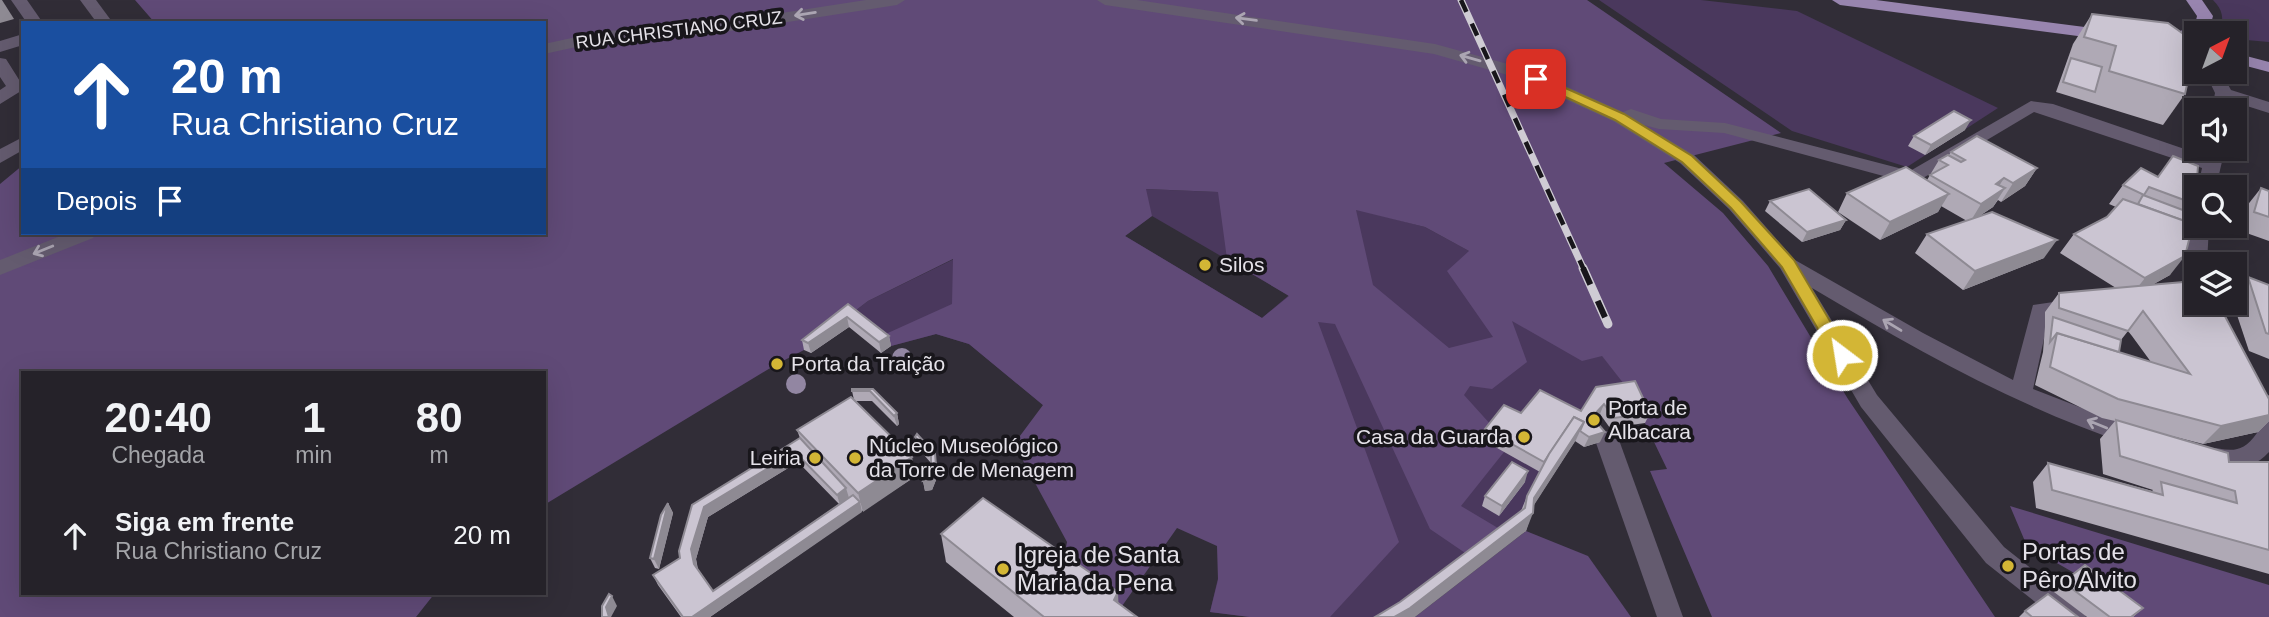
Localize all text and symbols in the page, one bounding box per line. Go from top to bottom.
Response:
street label: RUA CHRISTIANO CRUZ [575,7,783,53]
one-way arrow [795,8,817,21]
one-way arrow [1235,12,1258,25]
north arrow [2184,21,2247,84]
map controls [2184,21,2247,315]
icon: ahead [56,49,147,140]
text: 20 m [171,49,283,103]
pin [1506,49,1566,109]
one-way arrow [1459,51,1481,64]
icon: arrive [1517,60,1555,98]
button: sound [2184,98,2247,161]
text: Rua Christiano Cruz [171,106,459,142]
button: search [2184,175,2247,238]
icon: arrive [151,182,189,220]
text: Depois [56,186,137,216]
one-way arrow [33,245,54,258]
button: layers [2184,252,2247,315]
place label: Silos [1219,253,1265,276]
marker: Silos [1197,257,1213,273]
position arrow [1805,318,1879,392]
one-way arrow [1882,318,1903,331]
place label: Porta da Traição [791,352,945,375]
marker: Porta da Traição [769,356,785,372]
text: 20:40 [104,394,212,441]
text: 1 [302,394,326,441]
text: 80 [416,394,463,441]
place label: Porta de Albacara [1608,396,1691,443]
marker: Porta de Albacara [1586,412,1602,428]
one-way arrow [2086,416,2108,429]
place label: Casa da Guarda [1356,425,1510,448]
marker: Casa da Guarda [1516,429,1532,445]
place label: Núcleo Museológico da Torre de Menagem [869,434,1074,481]
text: Chegada [111,442,205,468]
text: min [295,442,332,468]
text: m [430,442,449,468]
place label: Leiria [750,446,801,469]
marker: Leiria [807,450,823,466]
marker: Núcleo Museológico da Torre de Menagem [847,450,863,466]
text: Siga em frente [115,507,294,537]
icon: ahead [56,517,94,555]
text: 20 m [453,520,511,550]
text: Rua Christiano Cruz [115,538,322,564]
place label: Portas de Pêro Alvito [2022,538,2137,593]
place label: Igreja de Santa Maria da Pena [1017,541,1180,596]
marker: Portas de Pêro Alvito [2000,558,2016,574]
marker: Igreja de Santa Maria da Pena [995,561,1011,577]

